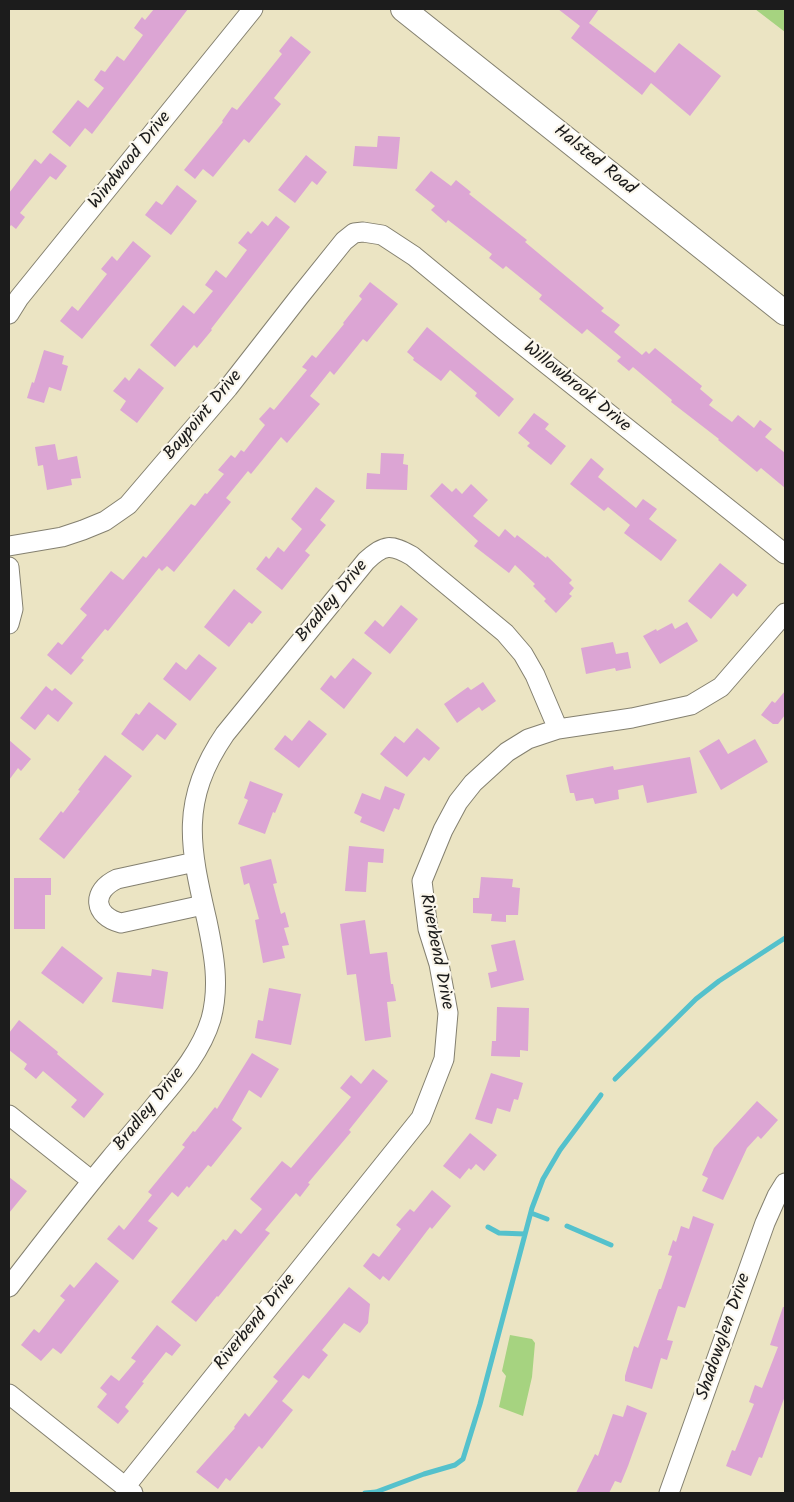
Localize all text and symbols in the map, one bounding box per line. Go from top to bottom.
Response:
street label: Windwood Drive [85,108,177,214]
street label: Halsted Road [548,121,640,201]
street label: Willowbrook Drive [518,338,634,438]
street label: Baypoint Drive [160,367,248,465]
street label: Bradley Drive [292,557,374,647]
street label: Riverbend Drive [413,892,457,1012]
street label: Bradley Drive [110,1064,190,1156]
street label: Riverbend Drive [211,1271,301,1375]
street label: Shadowglen Drive [693,1271,757,1403]

